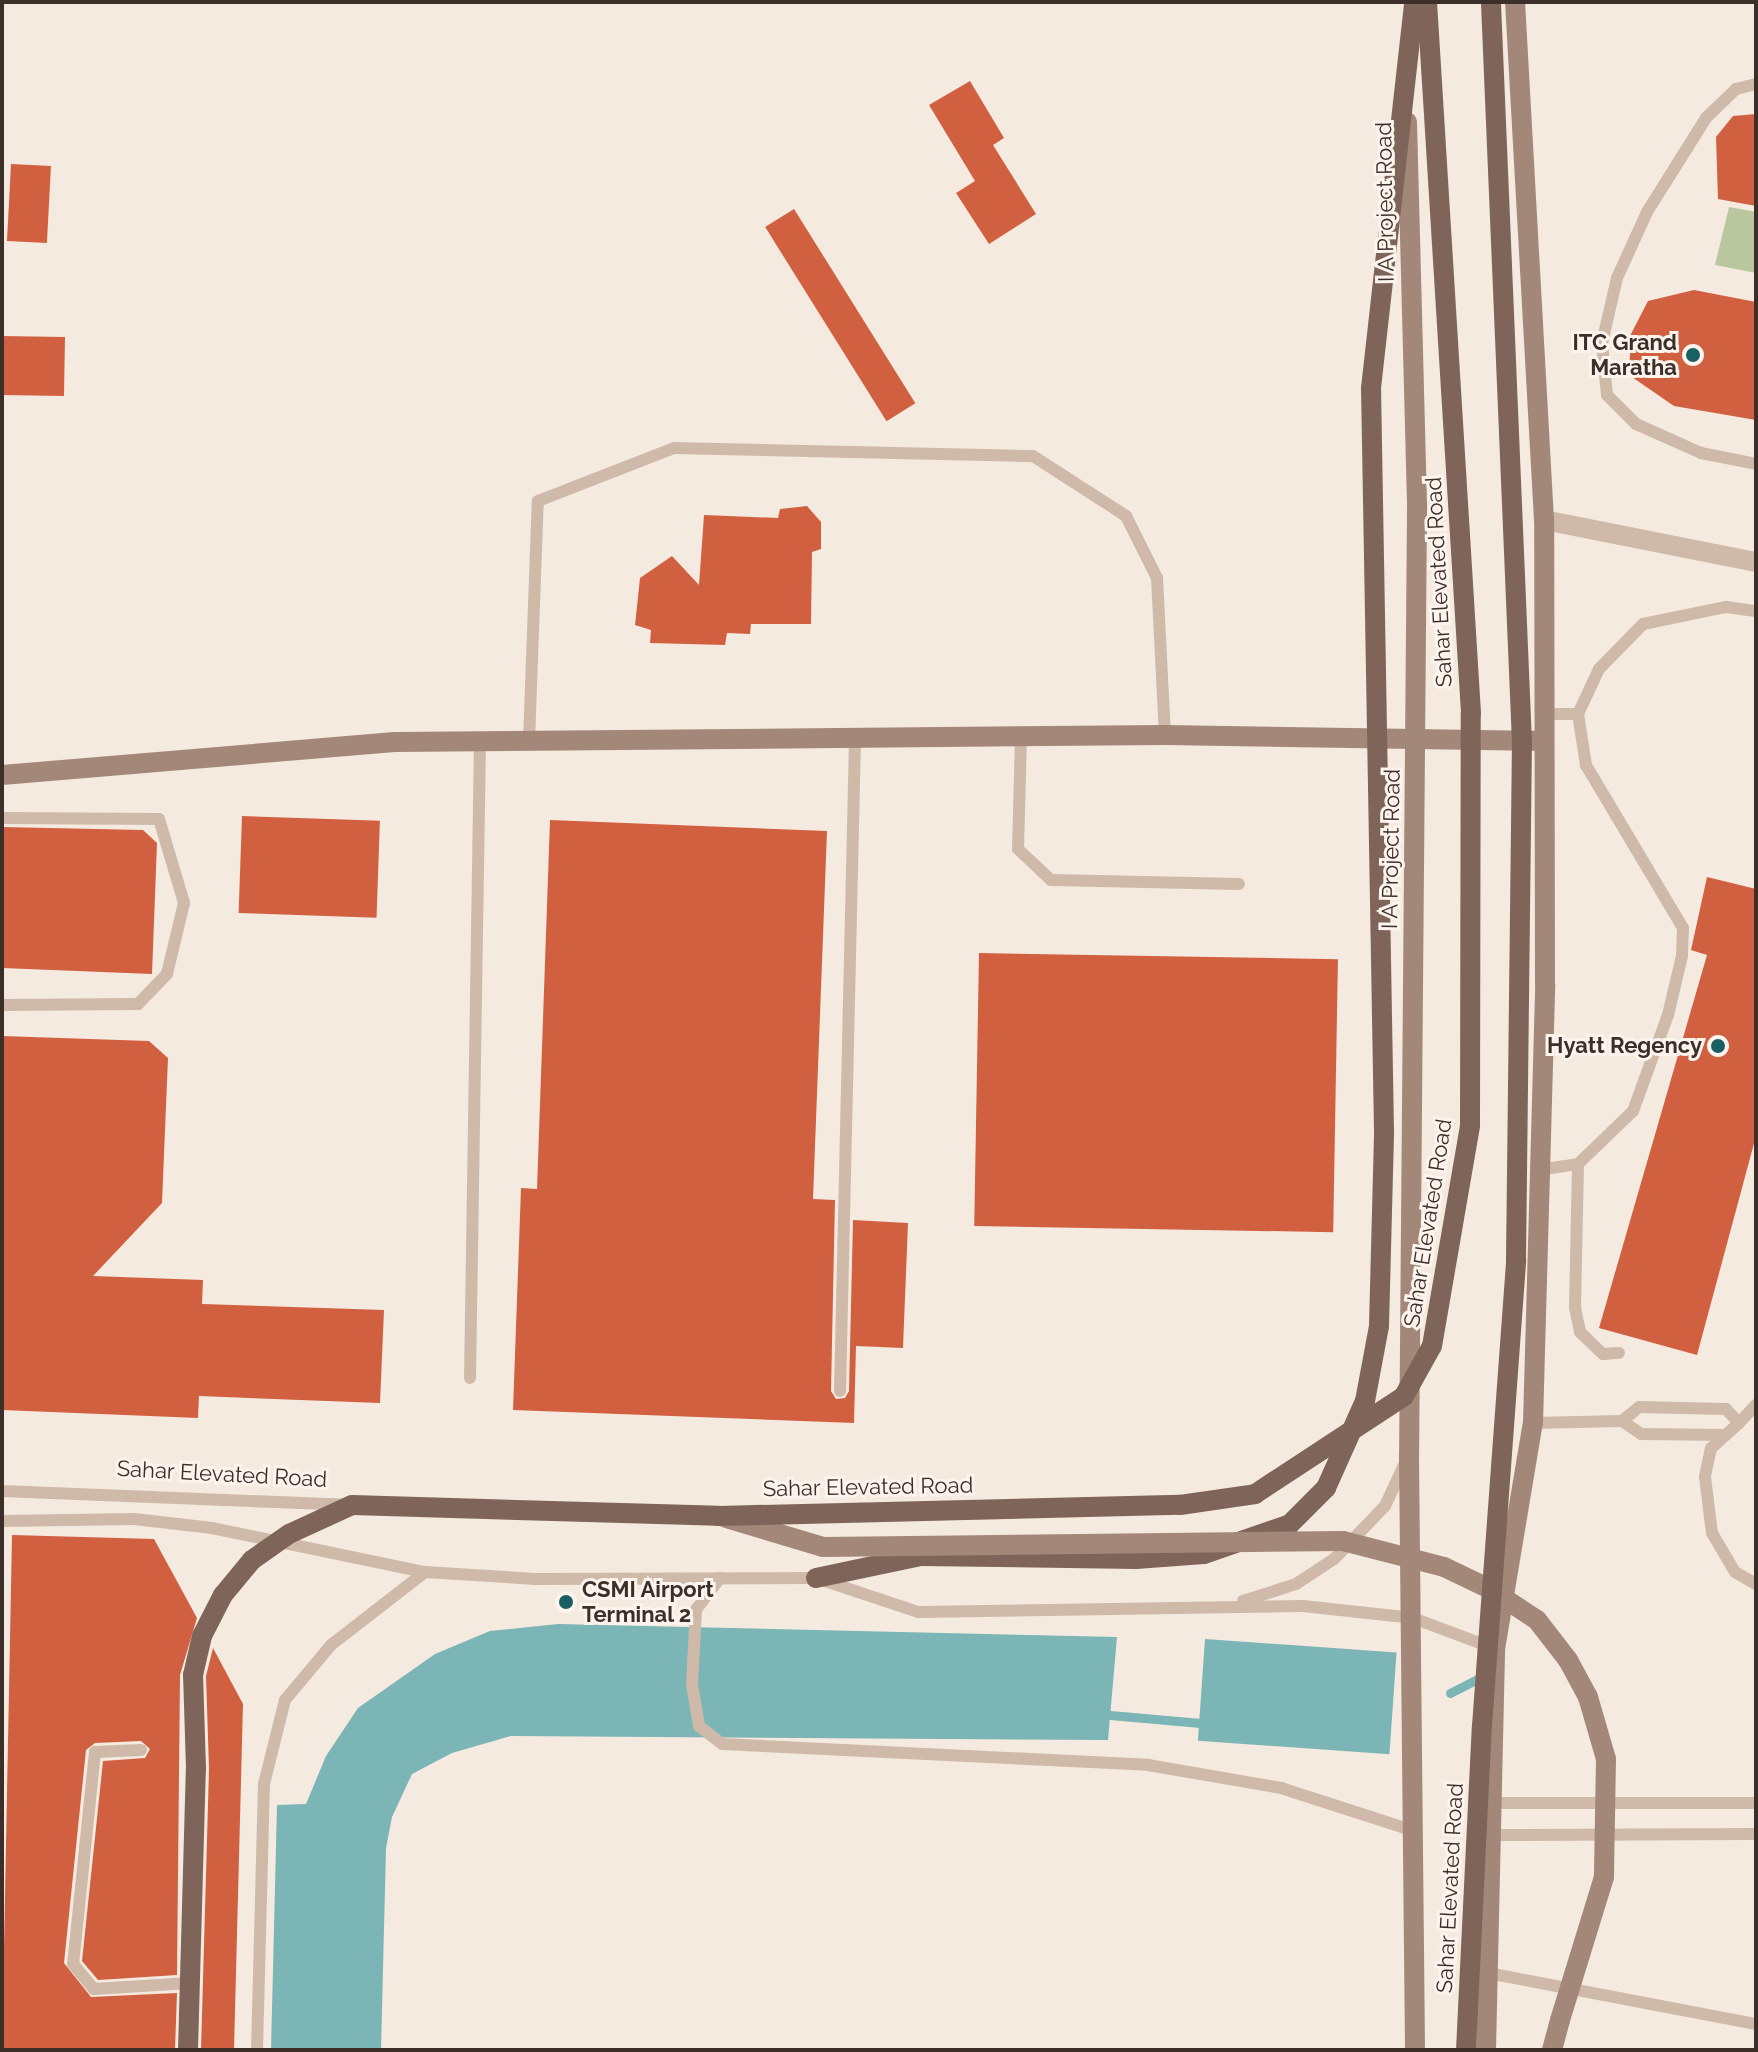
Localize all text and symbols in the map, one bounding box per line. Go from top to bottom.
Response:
street label: I A Project Road [1370,121,1400,283]
place label: ITC Grand Maratha [1573,329,1677,380]
marker: ITC Grand Maratha [1684,346,1702,364]
street label: Sahar Elevated Road [1420,476,1458,688]
street label: I A Project Road [1376,768,1406,930]
place label: Hyatt Regency [1547,1033,1702,1059]
marker: Hyatt Regency [1709,1037,1727,1055]
street label: Sahar Elevated Road [1398,1117,1458,1329]
street label: Sahar Elevated Road [116,1455,328,1493]
street label: Sahar Elevated Road [762,1472,974,1502]
place label: CSMI Airport Terminal 2 [582,1576,714,1628]
marker: CSMI Airport Terminal 2 [557,1593,575,1611]
street label: Sahar Elevated Road [1431,1782,1469,1994]

